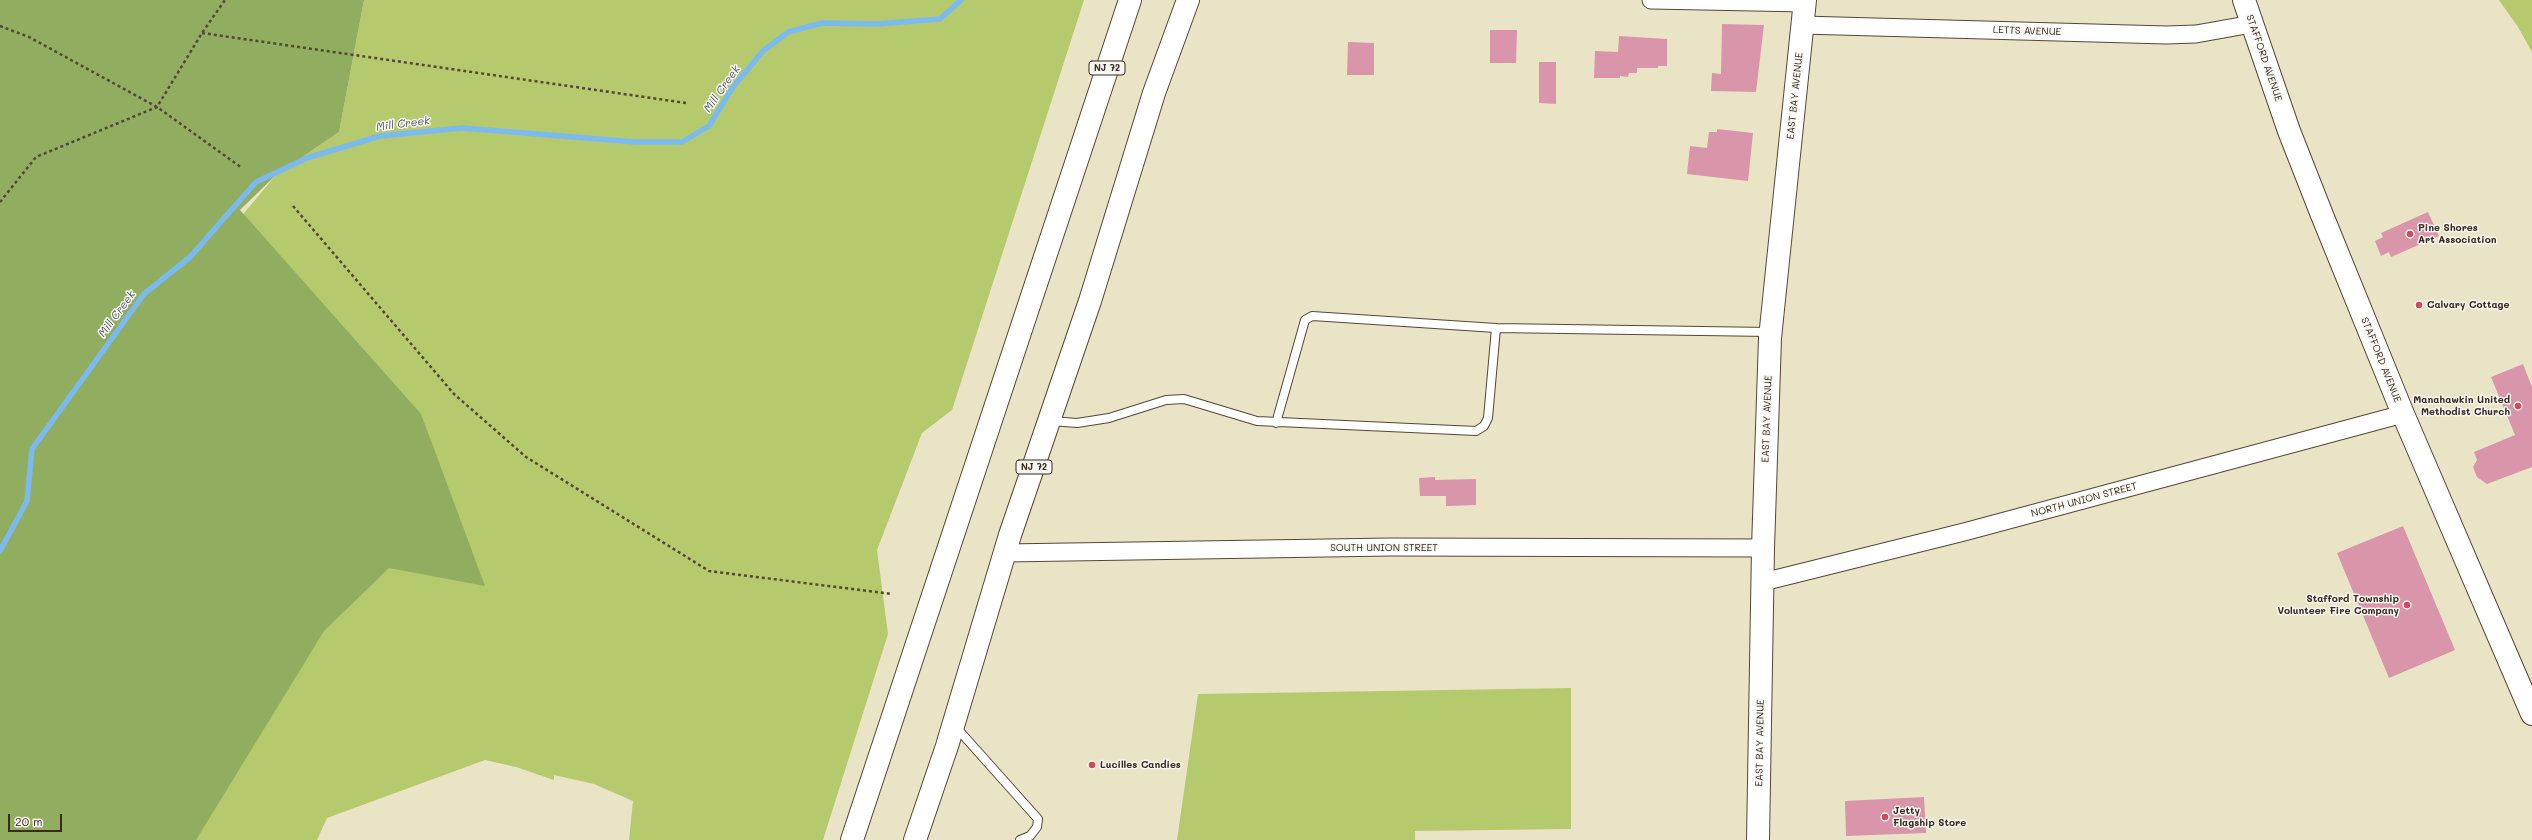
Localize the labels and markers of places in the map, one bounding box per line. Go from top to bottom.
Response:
place label: Pine Shores Art Association [2418,222,2496,246]
marker: Pine Shores Art Association [2405,229,2415,239]
place label: Calvary Cottage [2427,299,2509,311]
marker: Calvary Cottage [2414,300,2424,310]
place label: Manahawkin United Methodist Church [2413,394,2510,418]
marker: Manahawkin United Methodist Church [2513,401,2523,411]
place label: Stafford Township Volunteer Fire Company [2277,593,2399,616]
marker: Stafford Township Volunteer Fire Company [2402,600,2412,610]
place label: Lucilles Candies [1100,759,1181,771]
marker: Lucilles Candies [1087,760,1097,770]
place label: Jetty Flagship Store [1893,805,1966,828]
marker: Jetty Flagship Store [1880,812,1890,822]

